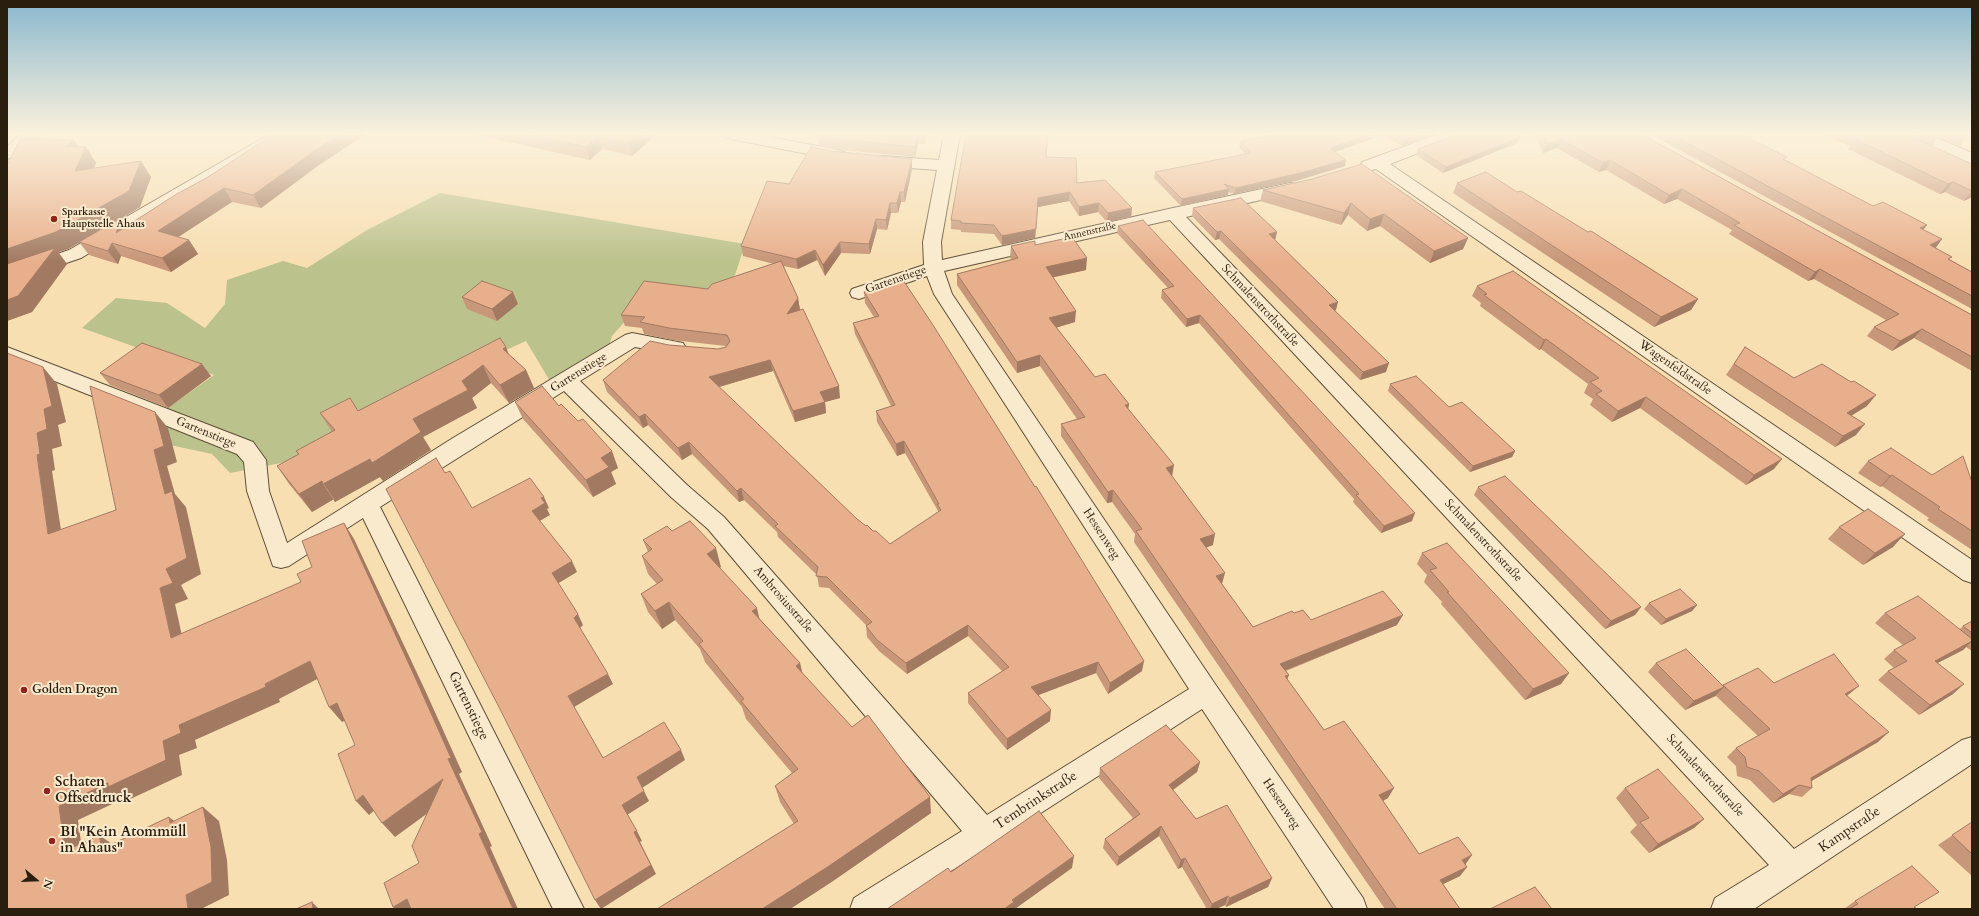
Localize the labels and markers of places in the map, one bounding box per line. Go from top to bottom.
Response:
place label: Sparkasse Hauptstelle Ahaus [62,207,145,230]
marker: Sparkasse Hauptstelle Ahaus [49,214,59,224]
place label: Golden Dragon [32,683,118,697]
marker: Golden Dragon [19,685,29,695]
place label: Schaten Offsetdruck [55,775,131,808]
marker: Schaten Offsetdruck [42,786,52,796]
place label: BI "Kein Atommüll in Ahaus" [60,825,186,858]
marker: BI "Kein Atommüll in Ahaus" [47,836,57,846]

